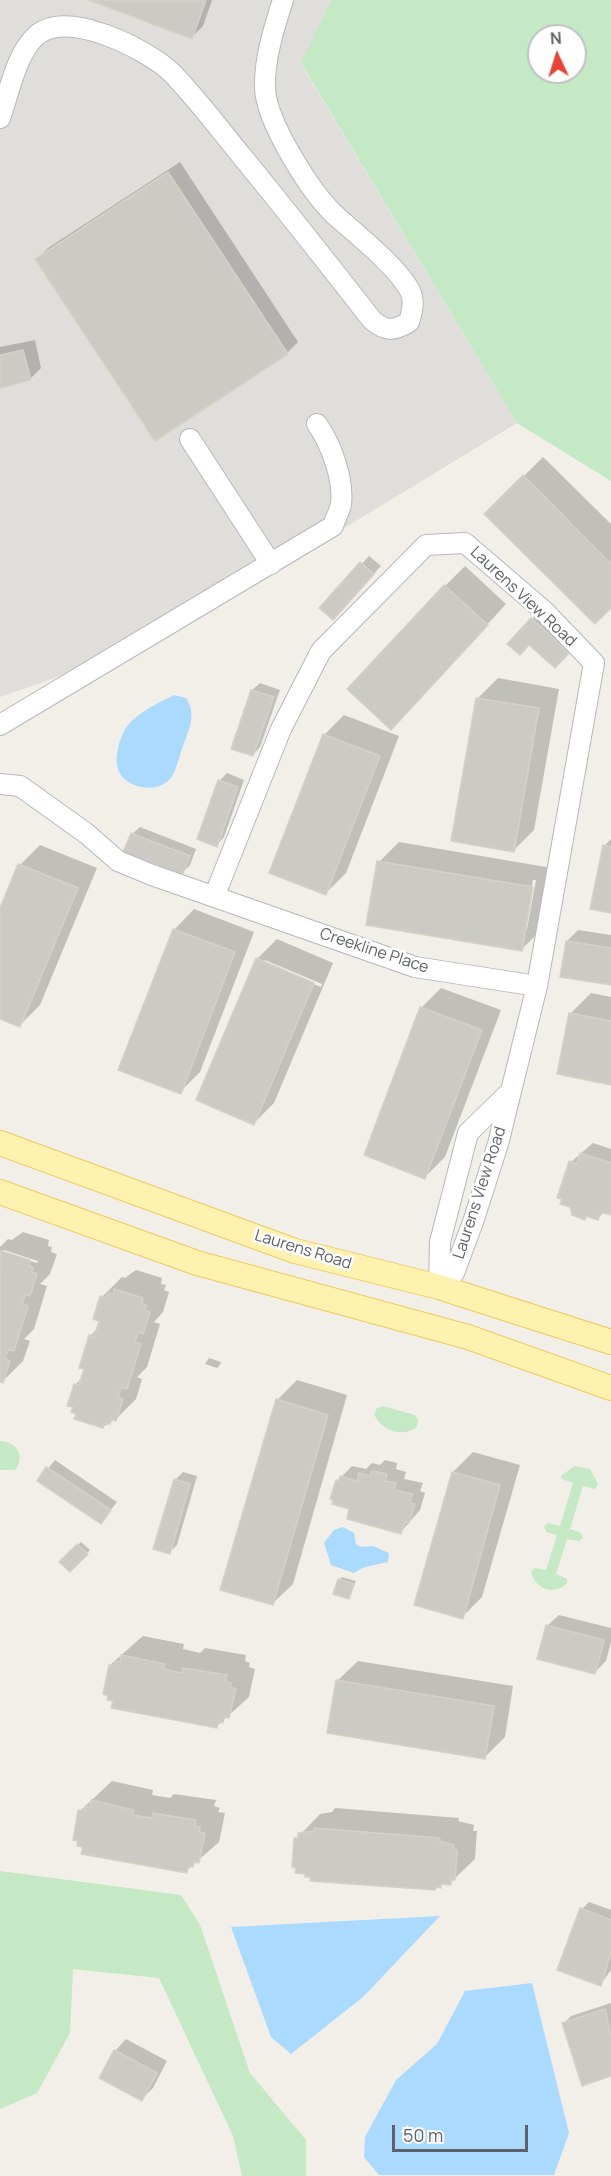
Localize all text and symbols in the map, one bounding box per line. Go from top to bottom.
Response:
north arrow [527,24,587,84]
text: N [549,27,562,49]
street label: Laurens View Road [466,543,580,651]
street label: Creekline Place [317,924,431,978]
street label: Laurens View Road [450,1124,510,1262]
street label: Laurens Road [252,1226,354,1274]
scale bar [395,2113,532,2151]
text: 50 m [403,2123,443,2147]

